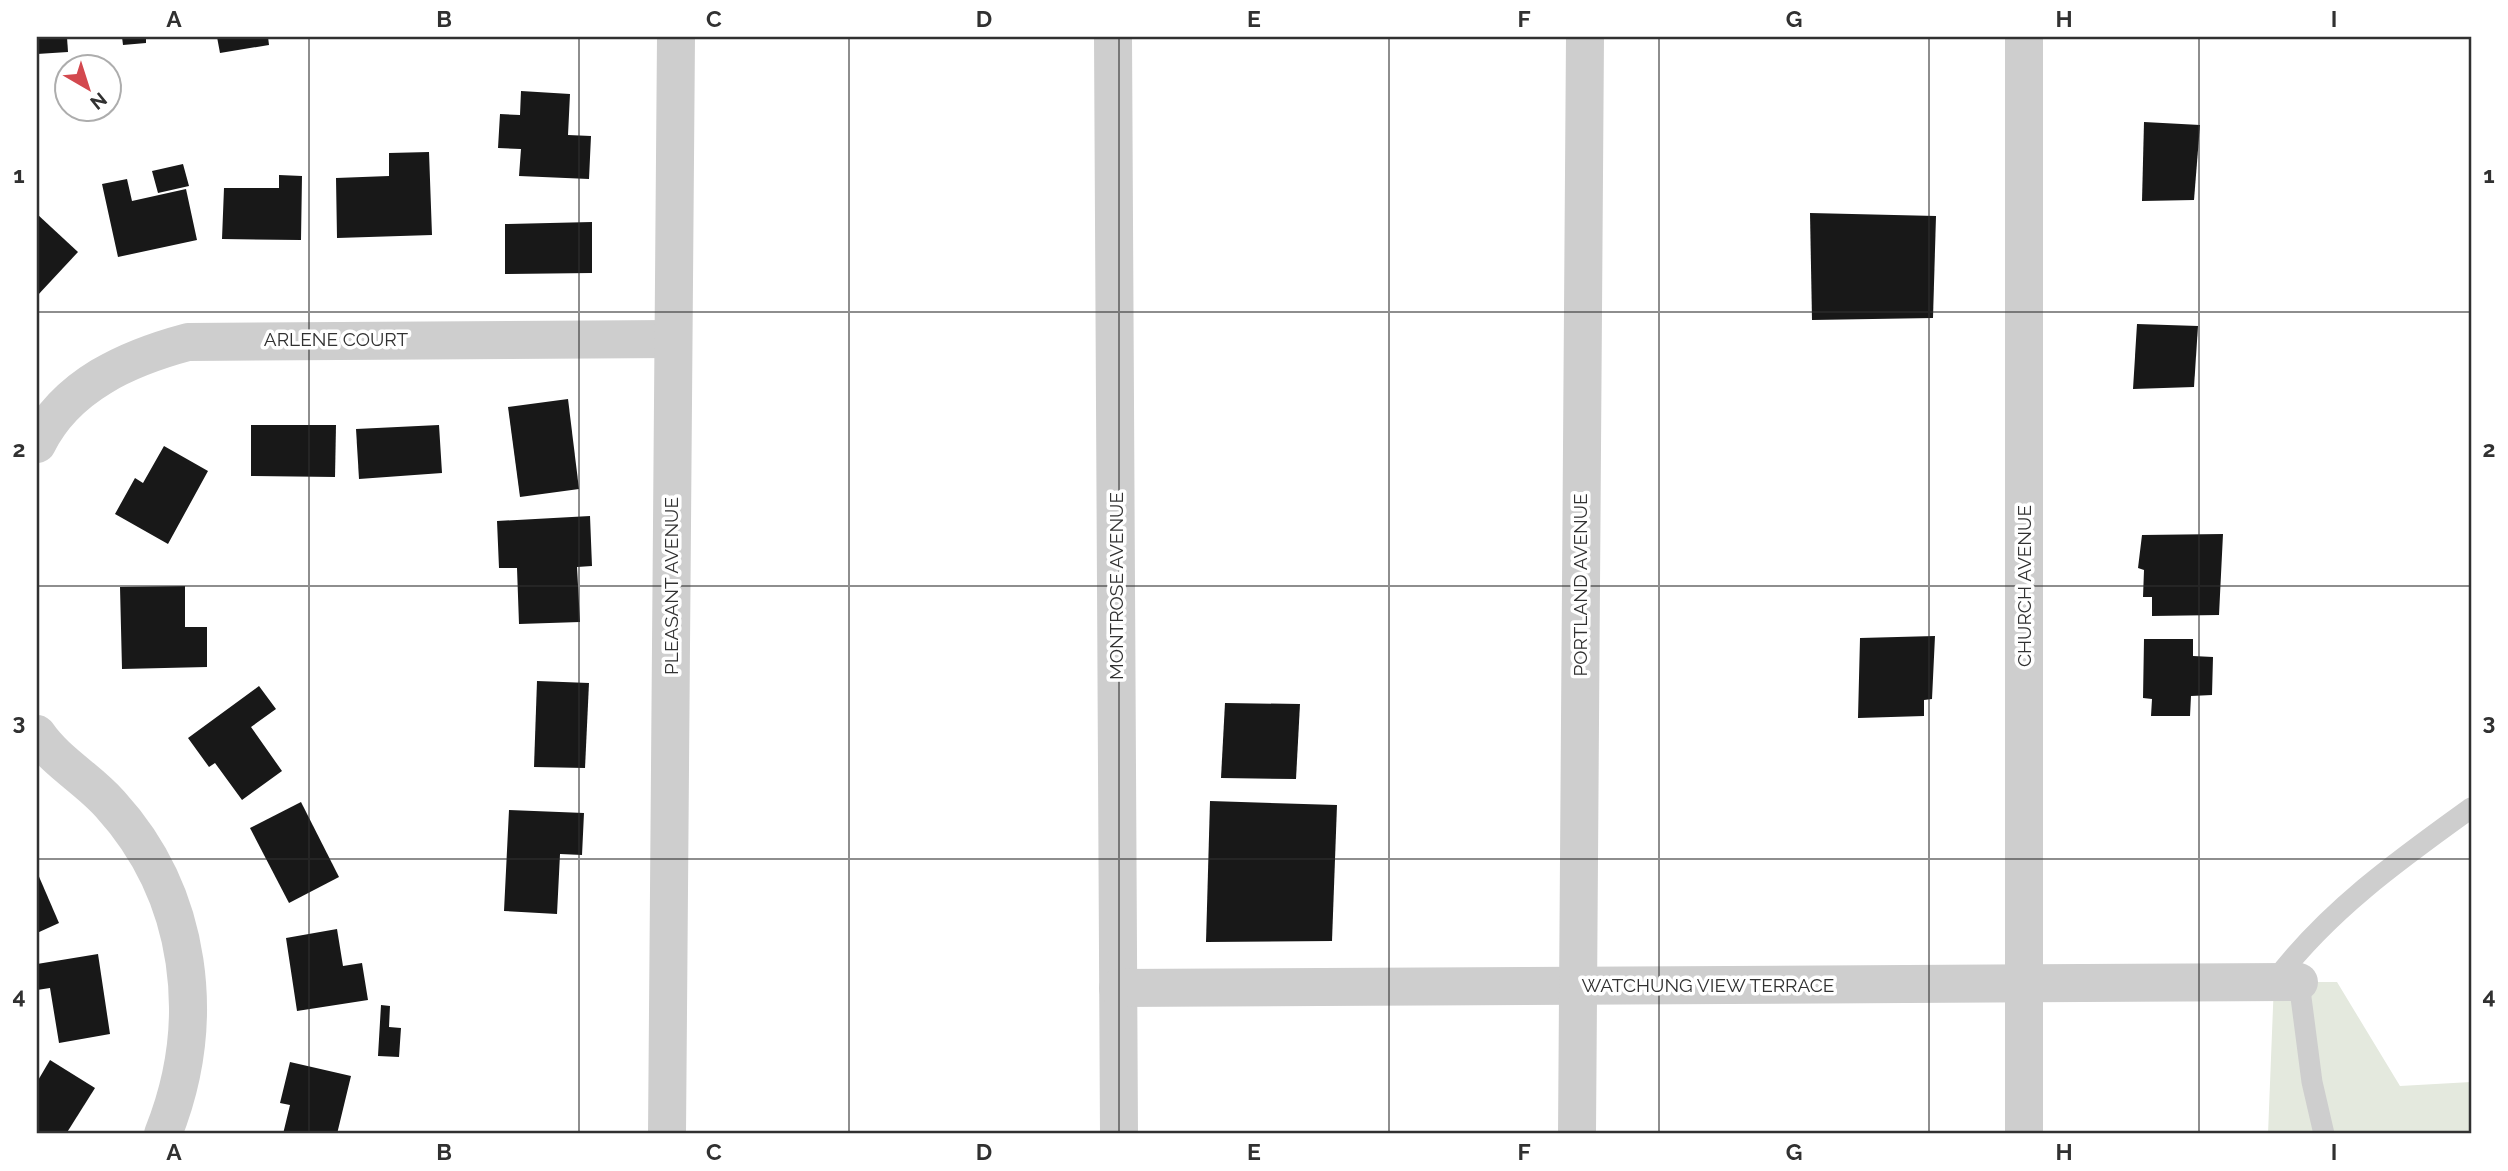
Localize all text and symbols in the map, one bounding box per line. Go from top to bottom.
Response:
text: A [166,5,182,32]
text: B [436,5,452,32]
text: C [706,5,722,32]
text: D [976,5,992,32]
text: E [1247,5,1261,32]
text: F [1517,5,1531,32]
text: G [1786,5,1802,32]
text: H [2055,5,2073,32]
text: I [2331,5,2337,32]
north arrow [52,52,122,122]
text: N [86,88,111,114]
text: 1 [13,161,25,188]
text: 1 [2483,161,2495,188]
street label: ARLENE COURT [264,328,409,350]
text: 2 [13,435,25,462]
text: 2 [2483,435,2495,462]
street label: MONTROSE AVENUE [1105,492,1127,680]
street label: PORTLAND AVENUE [1569,493,1591,677]
street label: PLEASANT AVENUE [660,497,682,675]
street label: CHURCH AVENUE [2013,505,2035,667]
text: 3 [13,708,25,735]
text: 3 [2483,708,2495,735]
street label: WATCHUNG VIEW TERRACE [1582,974,1834,996]
text: 4 [12,982,26,1009]
text: 4 [2482,982,2496,1009]
text: A [166,1138,182,1165]
text: B [436,1138,452,1165]
text: C [706,1138,722,1165]
text: D [976,1138,992,1165]
text: E [1247,1138,1261,1165]
text: F [1517,1138,1531,1165]
text: G [1786,1138,1802,1165]
text: H [2055,1138,2073,1165]
text: I [2331,1138,2337,1165]

